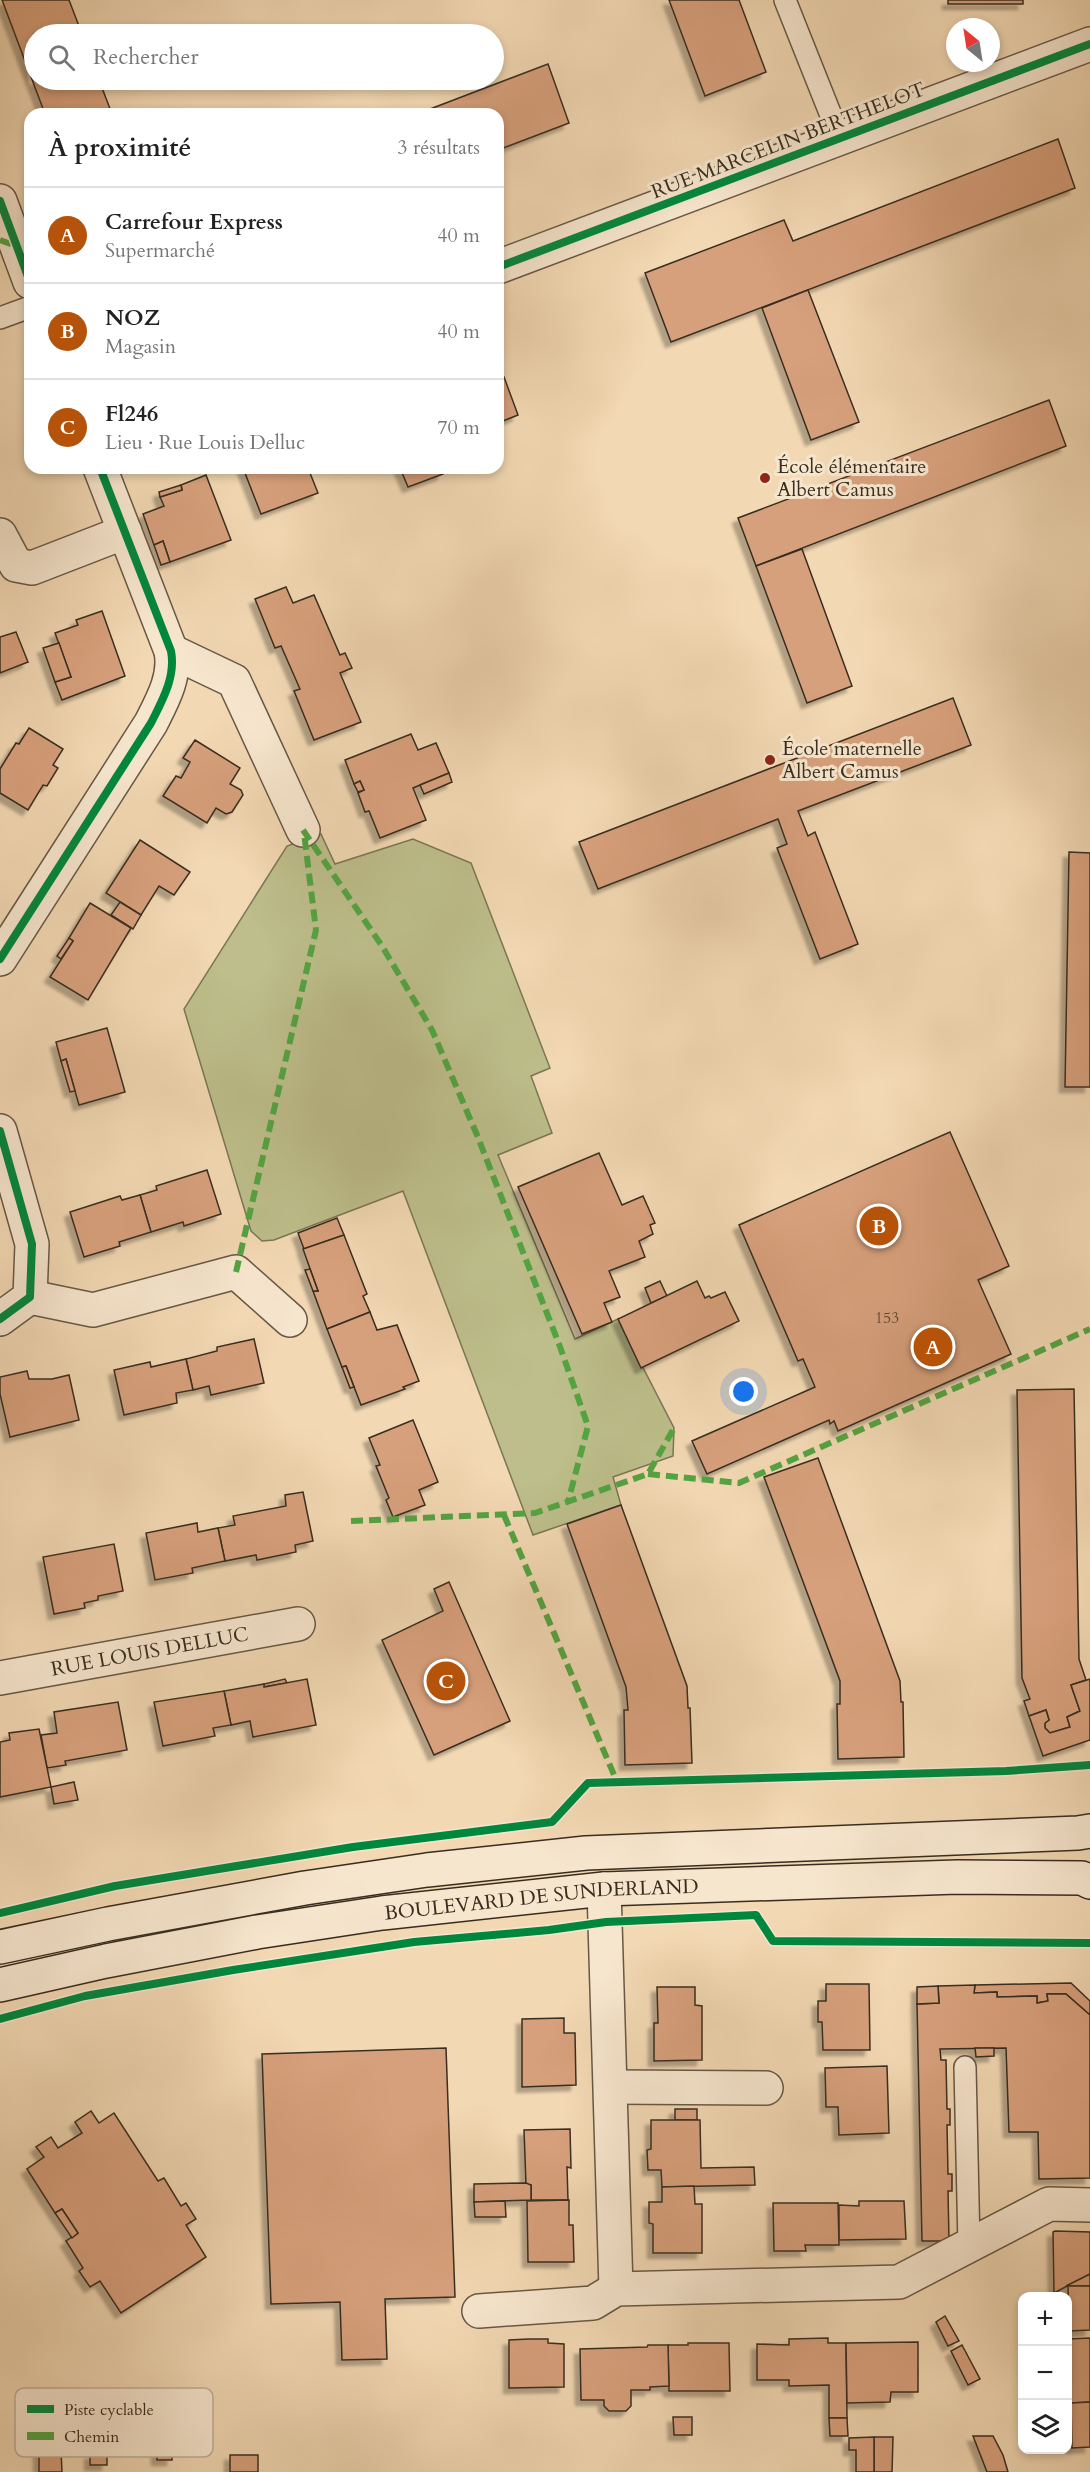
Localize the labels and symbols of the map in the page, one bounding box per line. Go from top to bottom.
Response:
north arrow [946,18,1000,72]
street label: RUE MARCELIN BERTHELOT [647,76,929,205]
place label: École élémentaire Albert Camus [777,453,926,503]
marker: École élémentaire Albert Camus [758,471,772,485]
place label: École maternelle Albert Camus [782,735,922,785]
marker: École maternelle Albert Camus [763,753,777,767]
pin: B [860,1204,898,1248]
house number: 153 [875,1307,899,1329]
pin: A [914,1324,952,1370]
your location [729,1377,758,1406]
street label: RUE LOUIS DELLUC [49,1620,251,1683]
pin: C [426,1658,466,1704]
street label: BOULEVARD DE SUNDERLAND [383,1873,699,1927]
legend [15,2388,213,2457]
text: Piste cyclable [64,2399,154,2421]
text: Chemin [64,2426,119,2448]

